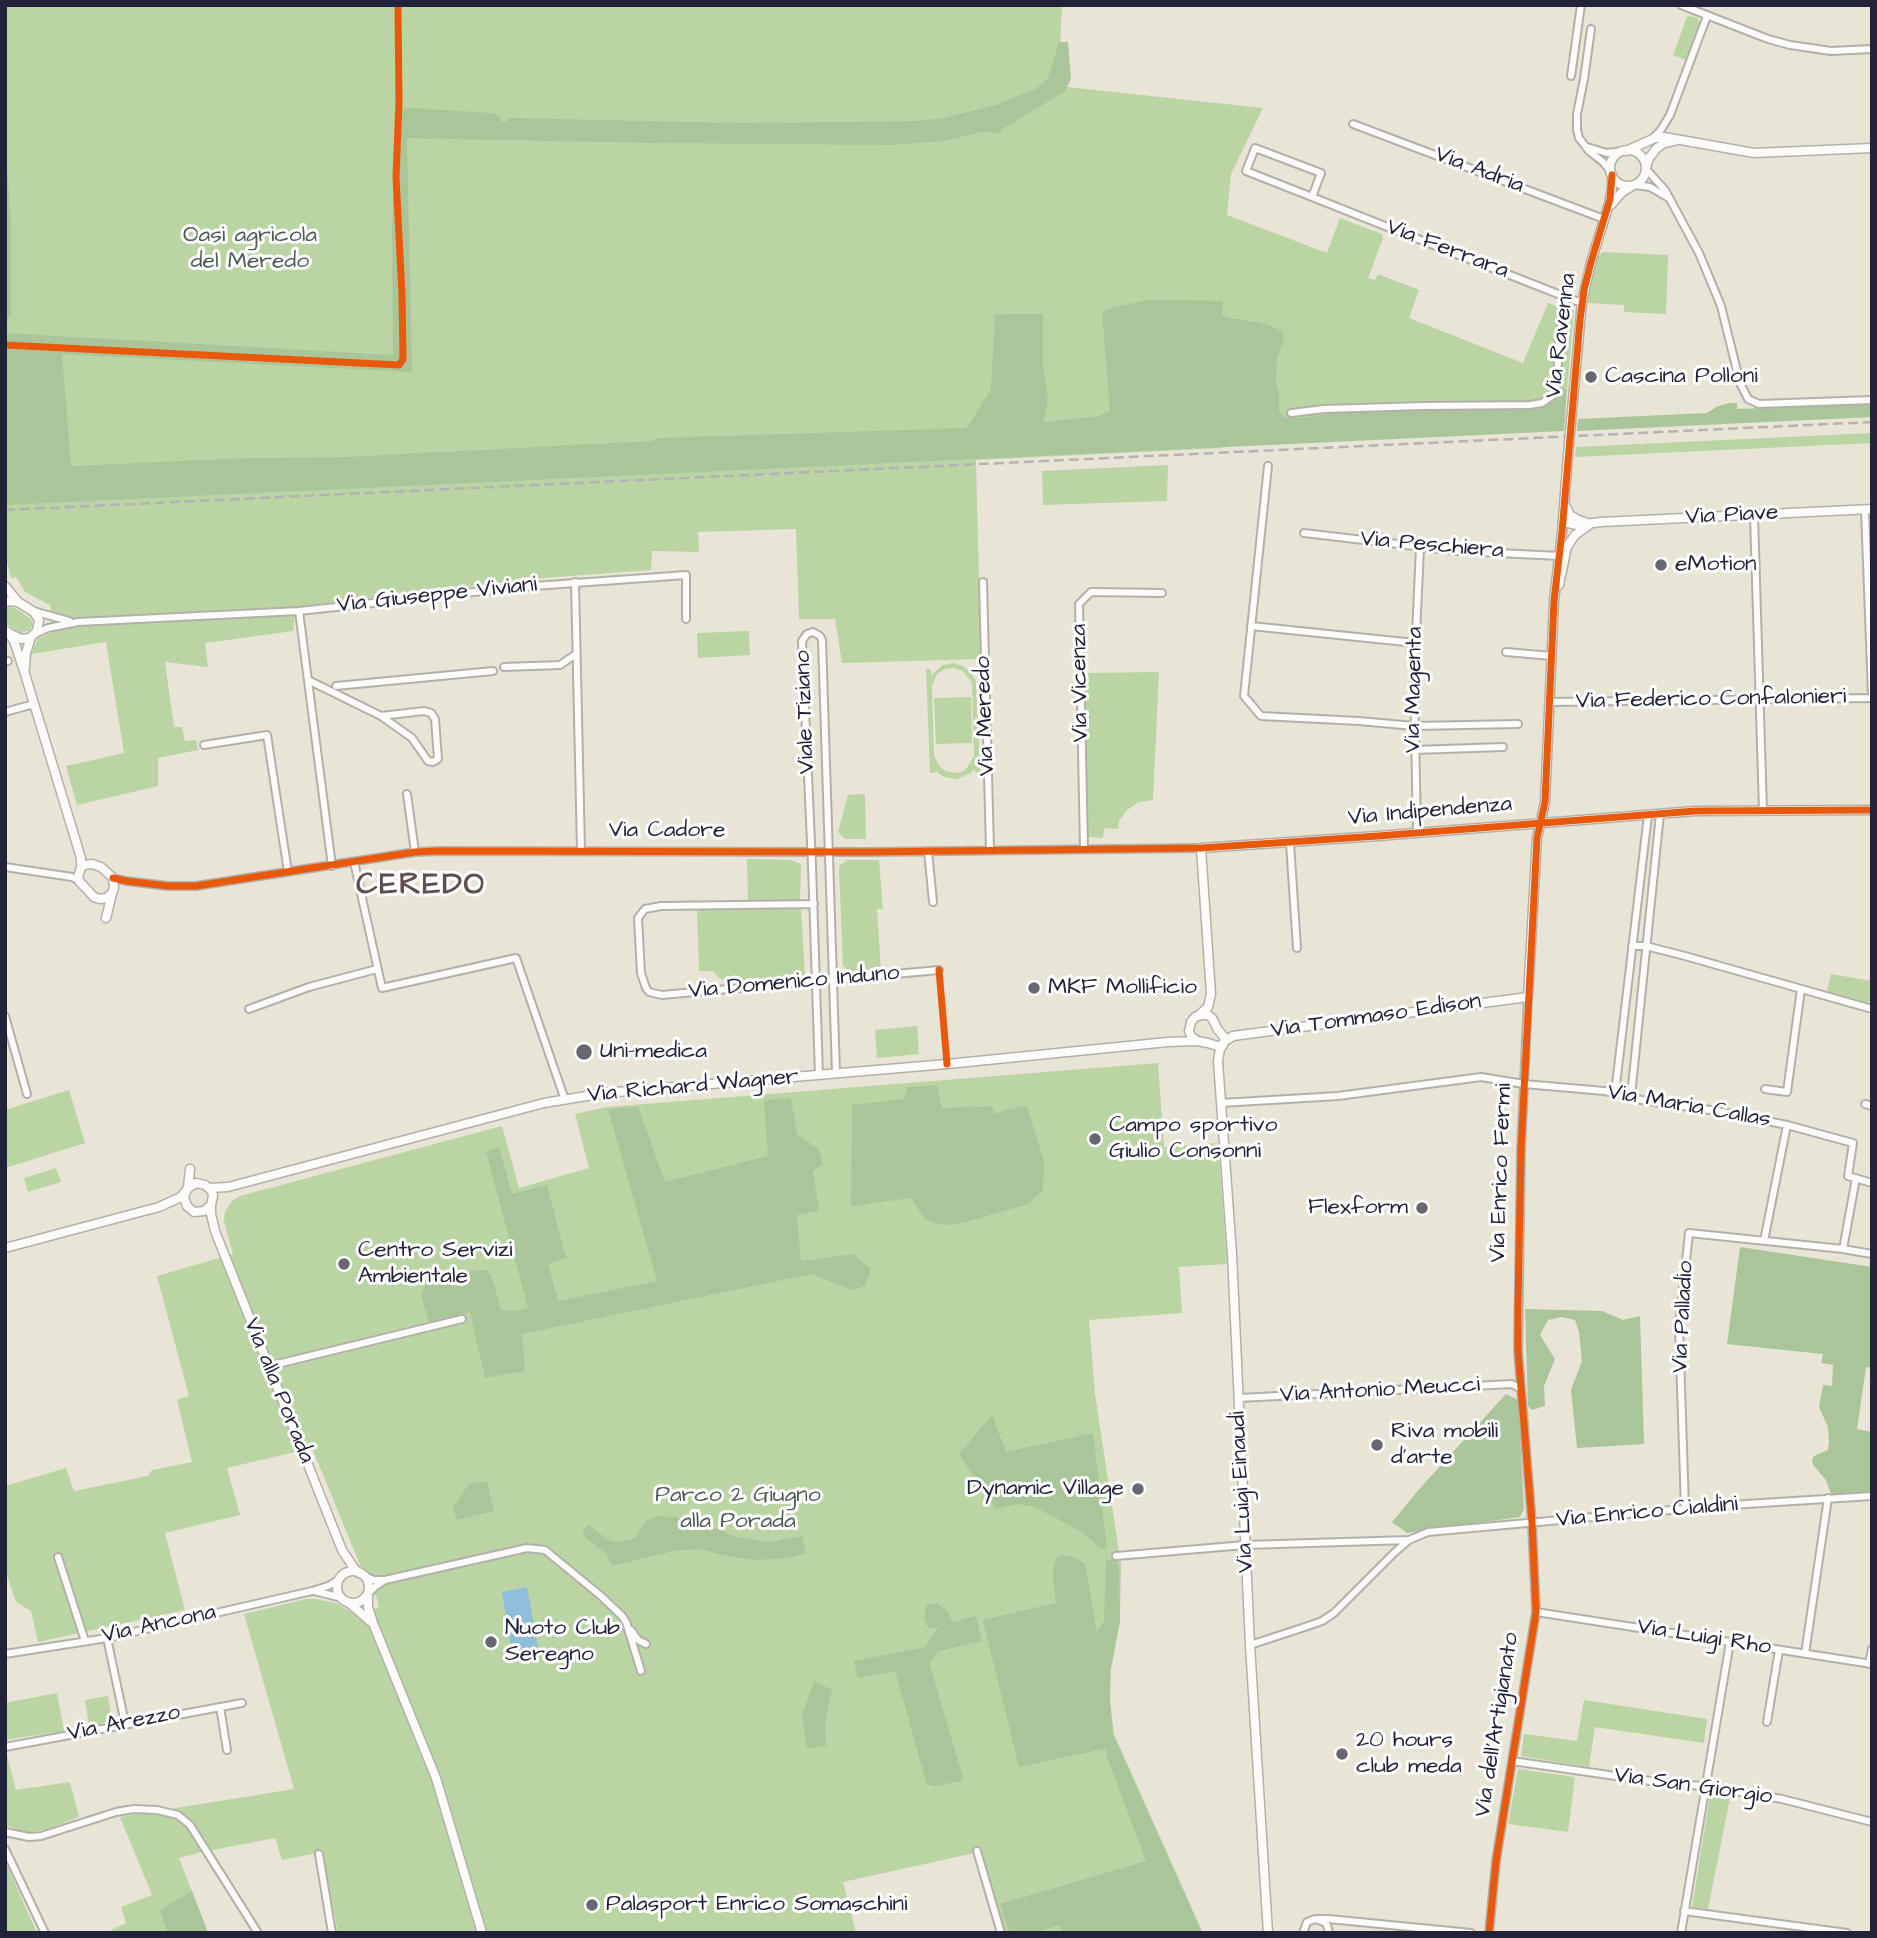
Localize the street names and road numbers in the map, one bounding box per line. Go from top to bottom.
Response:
street label: Via Adria [1431,141,1527,201]
street label: Via Ferrara [1382,214,1512,286]
street label: Via Ravenna [1541,272,1583,400]
street label: Via Piave [1685,500,1779,532]
street label: Via Peschiera [1359,526,1505,566]
street label: Via Giuseppe Viviani [336,572,538,620]
street label: Via Vicenza [1066,624,1096,742]
street label: Via Magenta [1400,627,1430,753]
street label: Viale Tiziano [790,650,822,774]
street label: Via Meredo [970,655,1002,777]
street label: Via Federico Confalonieri [1576,684,1846,716]
street label: Via Indipendenza [1347,791,1513,833]
street label: Via Cadore [609,817,725,845]
street label: Via Domenico Induno [687,960,901,1006]
street label: Via Tommaso Edison [1269,989,1483,1045]
street label: Via Richard Wagner [586,1064,800,1110]
street label: Via Maria Callas [1605,1079,1773,1135]
street label: Via Enrico Fermi [1485,1083,1519,1263]
street label: Via Palladio [1667,1260,1701,1374]
street label: Via alla Porada [236,1314,320,1468]
street label: Via Antonio Meucci [1279,1372,1481,1410]
street label: Via Luigi Einaudi [1225,1411,1261,1573]
street label: Via Enrico Cialdini [1555,1491,1739,1535]
street label: Via Ancona [100,1599,218,1651]
street label: Via Luigi Rho [1635,1614,1773,1662]
street label: Via dell'Artigianato [1470,1631,1526,1819]
street label: Via Arezzo [65,1700,183,1748]
street label: Via San Giorgio [1612,1762,1774,1812]

